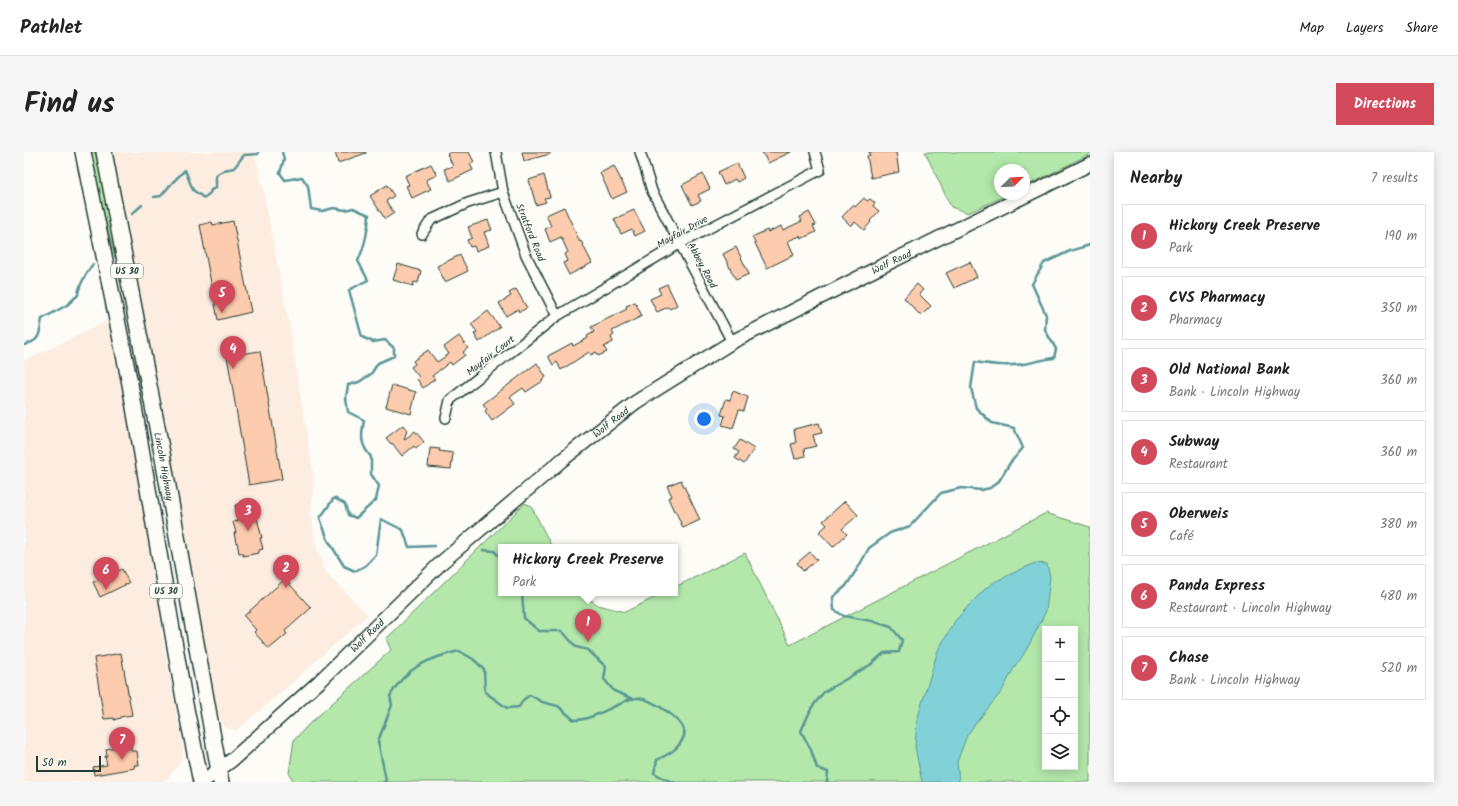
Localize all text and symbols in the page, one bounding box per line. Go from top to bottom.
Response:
text: Pathlet [20,13,82,43]
text: Map [1300,17,1324,39]
text: Layers [1346,17,1384,39]
text: Share [1406,17,1438,39]
text: Find us [24,82,115,127]
button: Directions [1336,83,1434,125]
north arrow [994,164,1030,200]
text: Nearby [1130,165,1182,192]
text: 7 results [1371,168,1418,189]
street label: Stratford Road [511,201,549,265]
street label: Mayfair Drive [654,211,711,253]
text: Hickory Creek Preserve [1169,214,1320,238]
text: 1 [1142,226,1146,247]
text: 190 m [1385,226,1417,247]
text: Park [1169,238,1193,259]
street label: Abbey Road [683,240,721,292]
street label: Wolf Road [869,245,915,279]
road number: US 30 [111,264,143,278]
pin: 5 [209,280,235,313]
text: CVS Pharmacy [1169,286,1265,310]
text: 2 [1140,298,1148,319]
text: 350 m [1381,298,1417,319]
text: Pharmacy [1169,310,1222,331]
street label: Mayfair Court [463,332,518,380]
pin: 4 [220,336,246,369]
text: Old National Bank [1169,358,1289,382]
text: 3 [1140,370,1148,391]
text: 360 m [1380,370,1417,391]
text: Bank · Lincoln Highway [1169,382,1300,403]
street label: Wolf Road [589,403,634,442]
your location [694,409,714,429]
text: Subway [1169,430,1219,454]
street label: Lincoln Highway [149,431,177,502]
text: 4 [1140,442,1148,463]
text: 360 m [1380,442,1417,463]
text: Restaurant [1169,454,1228,475]
pin: 3 [235,498,261,531]
text: Oberweis [1169,502,1228,526]
text: 5 [1141,514,1147,535]
text: 380 m [1380,514,1417,535]
text: Café [1169,526,1193,547]
popup [498,544,678,596]
text: Hickory Creek Preserve [512,548,664,572]
pin: 2 [273,555,299,588]
pin: 6 [93,557,119,590]
text: Park [512,572,536,593]
text: Panda Express [1169,574,1265,598]
road number: US 30 [150,584,182,598]
text: 6 [1140,586,1148,607]
text: 480 m [1380,586,1417,607]
text: Restaurant · Lincoln Highway [1169,598,1331,619]
pin: 1 [575,609,601,642]
street label: Wolf Road [347,615,389,657]
map controls [1042,626,1078,770]
button: + [1042,626,1078,662]
text: Chase [1169,646,1209,670]
text: 7 [1141,658,1147,679]
text: 520 m [1380,658,1417,679]
button: − [1042,662,1078,698]
text: Bank · Lincoln Highway [1169,670,1300,691]
button: locate [1042,698,1078,734]
pin: 7 [109,727,135,760]
button: layers [1042,734,1078,770]
scale bar [36,754,101,773]
text: 50 m [42,754,67,772]

